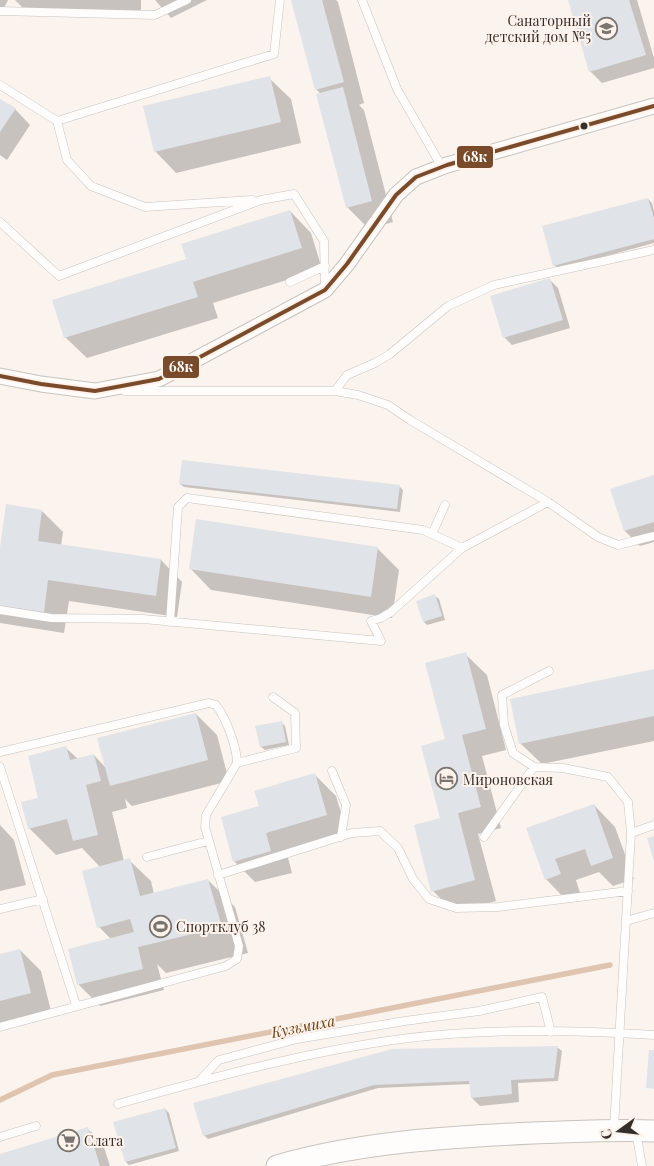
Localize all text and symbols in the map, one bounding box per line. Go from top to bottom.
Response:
place label: Санаторный детский дом №5 [485,11,591,46]
school or university icon: Санаторный детский дом №5 [595,16,619,40]
unlabelled marker [579,121,589,131]
line badge: 68к [456,145,494,169]
text: 68к [463,147,488,166]
line badge: 68к [162,355,200,379]
text: 68к [169,357,194,376]
hotel icon: Мироновская [435,767,459,791]
place label: Мироновская [463,770,553,789]
sports icon: Спортклуб 38 [148,914,172,938]
place label: Спортклуб 38 [176,917,266,936]
water label: Кузьмиха [268,1010,337,1042]
north arrow [594,1106,644,1156]
text: С [595,1127,616,1142]
supermarket icon: Слата [56,1128,80,1152]
place label: Слата [84,1131,123,1150]

